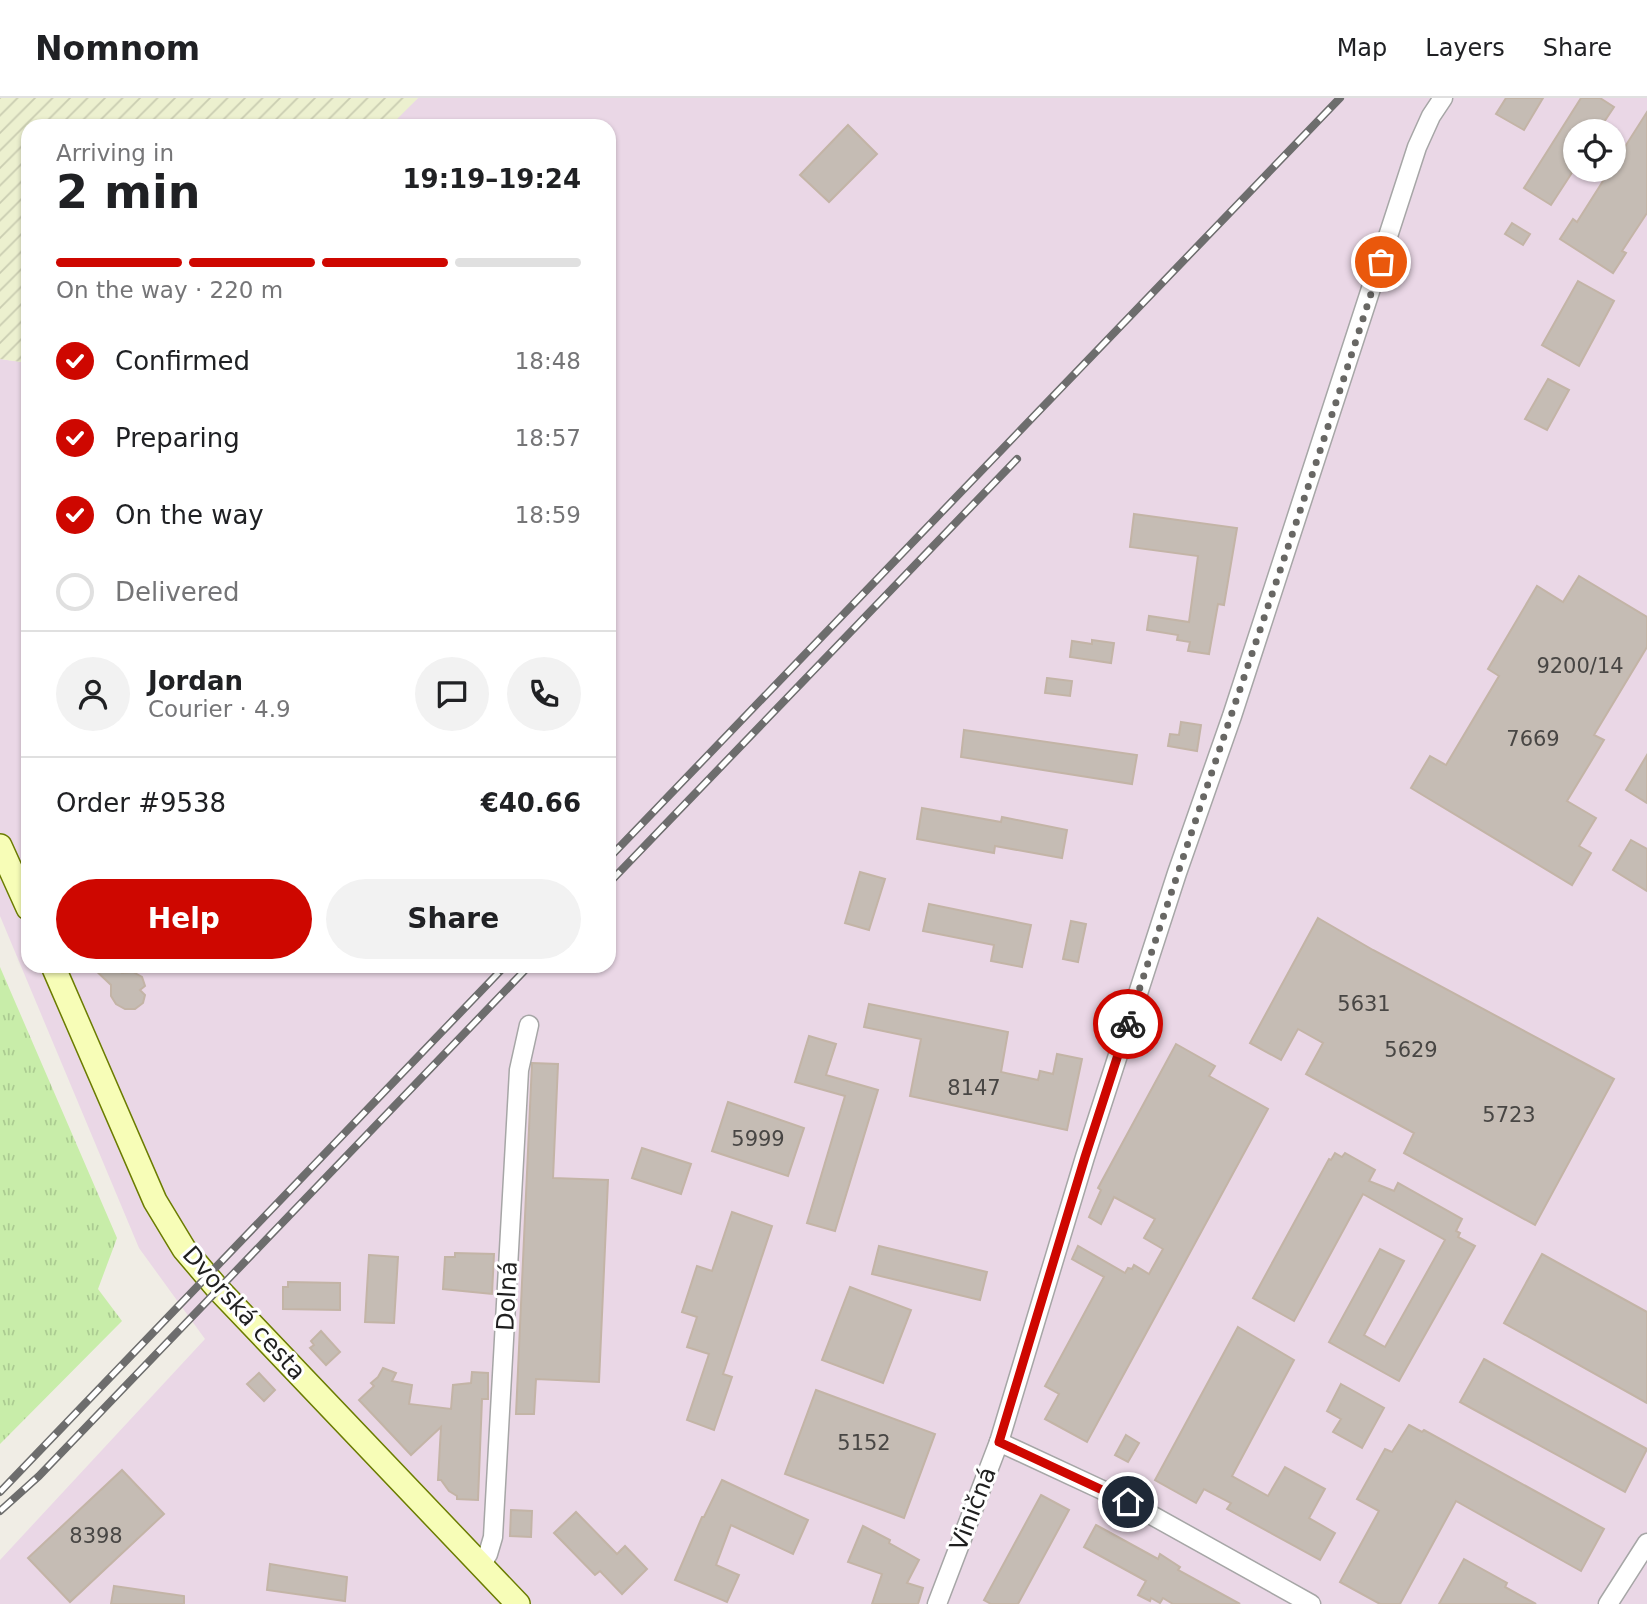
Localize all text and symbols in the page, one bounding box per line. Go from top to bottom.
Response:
text: Nomnom [35,29,200,68]
text: Map [1337,34,1387,62]
text: Layers [1425,34,1505,62]
text: Share [1543,34,1612,62]
map controls [1563,119,1626,182]
button: locate [1563,119,1626,182]
text: Arriving in [56,140,174,166]
text: 19:19–19:24 [402,164,581,194]
text: 2 min [56,165,200,219]
pin [1351,232,1411,292]
icon: bag [1362,243,1400,281]
text: On the way · 220 m [56,277,283,303]
icon: check [56,342,94,380]
text: Confirmed [115,346,250,376]
text: 18:48 [515,348,581,374]
icon: check [56,419,94,457]
text: Preparing [115,423,240,453]
text: 18:57 [515,425,581,451]
icon: check [56,496,94,534]
text: On the way [115,500,264,530]
text: 18:59 [515,502,581,528]
text: Delivered [115,577,239,607]
house number: 9200/14 [1536,654,1624,678]
button: person [56,657,130,731]
button: chat [415,657,489,731]
button: phone [507,657,581,731]
text: Jordan [148,666,243,696]
text: Courier · 4.9 [148,696,291,722]
house number: 7669 [1506,727,1560,751]
text: Order #9538 [56,788,226,818]
text: €40.66 [481,788,581,818]
button: Help [56,879,312,959]
button: Share [326,879,581,959]
courier [1093,989,1163,1059]
house number: 5631 [1337,992,1391,1016]
icon: bike [1109,1005,1147,1043]
house number: 5629 [1384,1038,1438,1062]
house number: 8147 [947,1076,1001,1100]
house number: 5723 [1482,1103,1536,1127]
house number: 5999 [731,1127,785,1151]
street label: Dvorská cesta [177,1240,311,1386]
street label: Dolná [491,1260,523,1332]
house number: 5152 [837,1431,891,1455]
street label: Viničná [944,1463,1002,1555]
pin [1098,1472,1158,1532]
icon: home [1109,1483,1147,1521]
house number: 8398 [69,1524,123,1548]

